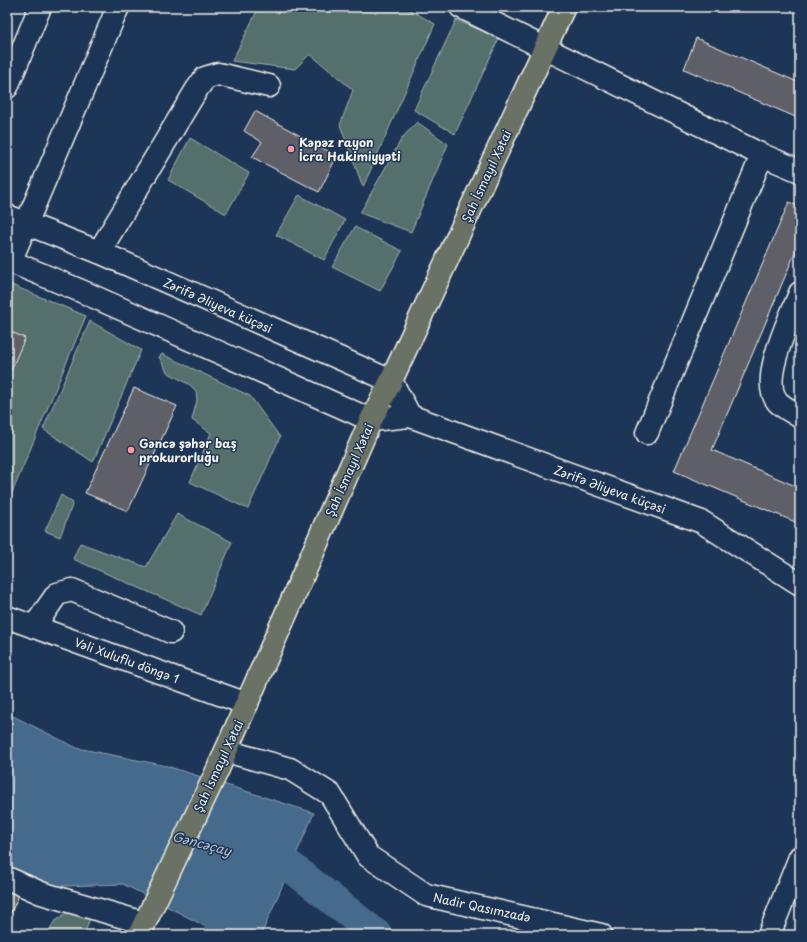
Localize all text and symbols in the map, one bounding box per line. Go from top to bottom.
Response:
street label: Şah İsmayıl Xətai [457,127,515,225]
place label: Kəpəz rayon İcra Hakimiyyəti [299,133,401,165]
marker: Kəpəz rayon İcra Hakimiyyəti [286,144,296,154]
street label: Zərifə Əliyeva küçəsi [161,273,275,337]
street label: Şah İsmayıl Xətai [320,421,378,519]
place label: Gəncə şəhər baş prokurorluğu [139,434,237,466]
marker: Gəncə şəhər baş prokurorluğu [126,445,136,455]
street label: Zərifə Əliyeva küçəsi [552,460,668,518]
street label: Vəli Xuluflu döngə 1 [72,633,182,687]
street label: Şah İsmayıl Xətai [189,717,247,815]
water label: Gəncəçay [170,826,235,860]
street label: Nadir Qasımzadə [432,888,532,926]

